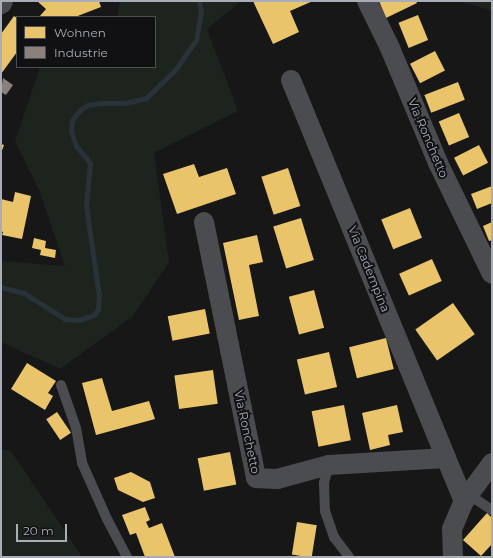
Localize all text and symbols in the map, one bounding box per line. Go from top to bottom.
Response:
legend [16,16,156,68]
text: Wohnen [54,25,106,40]
text: Industrie [54,45,108,60]
street label: Via Ronchetto [405,96,451,180]
street label: Via Cadempina [345,224,393,314]
street label: Via Ronchetto [231,389,263,475]
scale bar [18,516,69,542]
text: 20 m [23,523,54,538]

